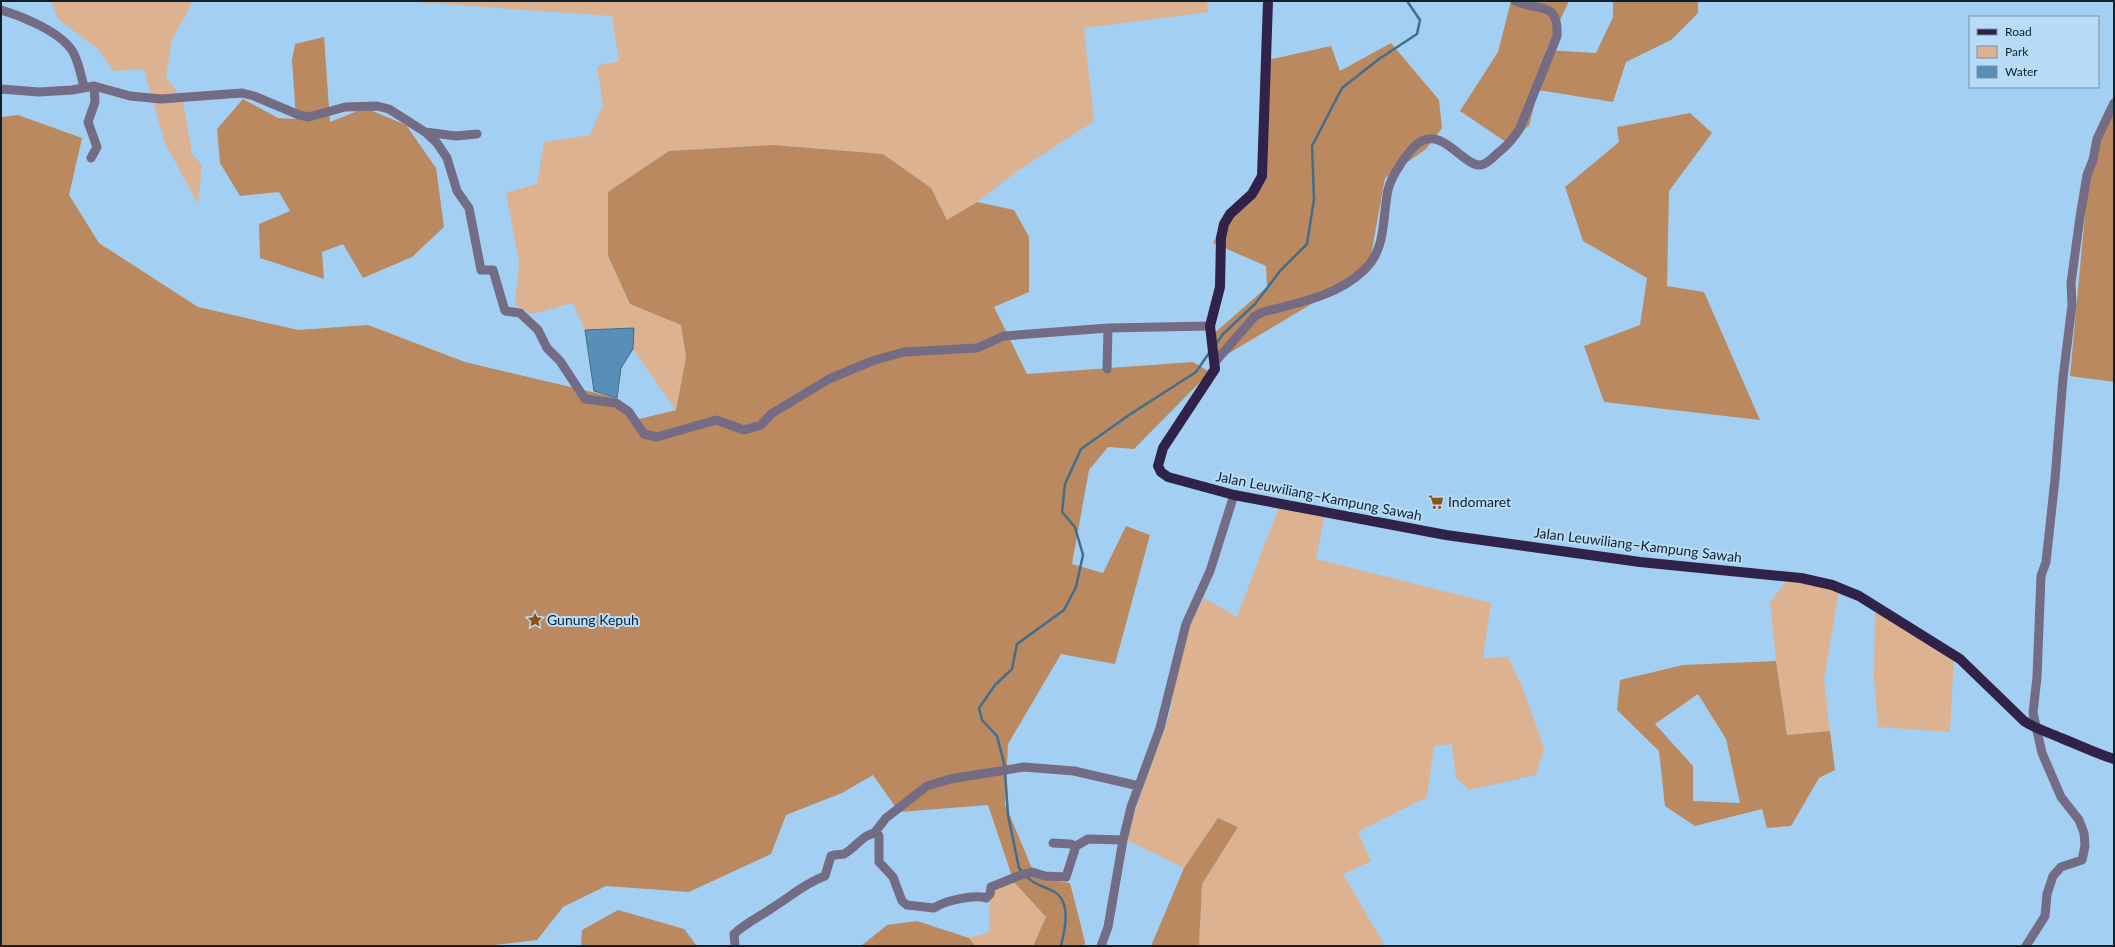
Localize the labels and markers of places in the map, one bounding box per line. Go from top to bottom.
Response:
supermarket icon: Indomaret [1427,493,1445,511]
place label: Indomaret [1448,493,1511,510]
place icon: Gunung Kepuh [526,611,544,629]
place label: Gunung Kepuh [547,611,639,628]

